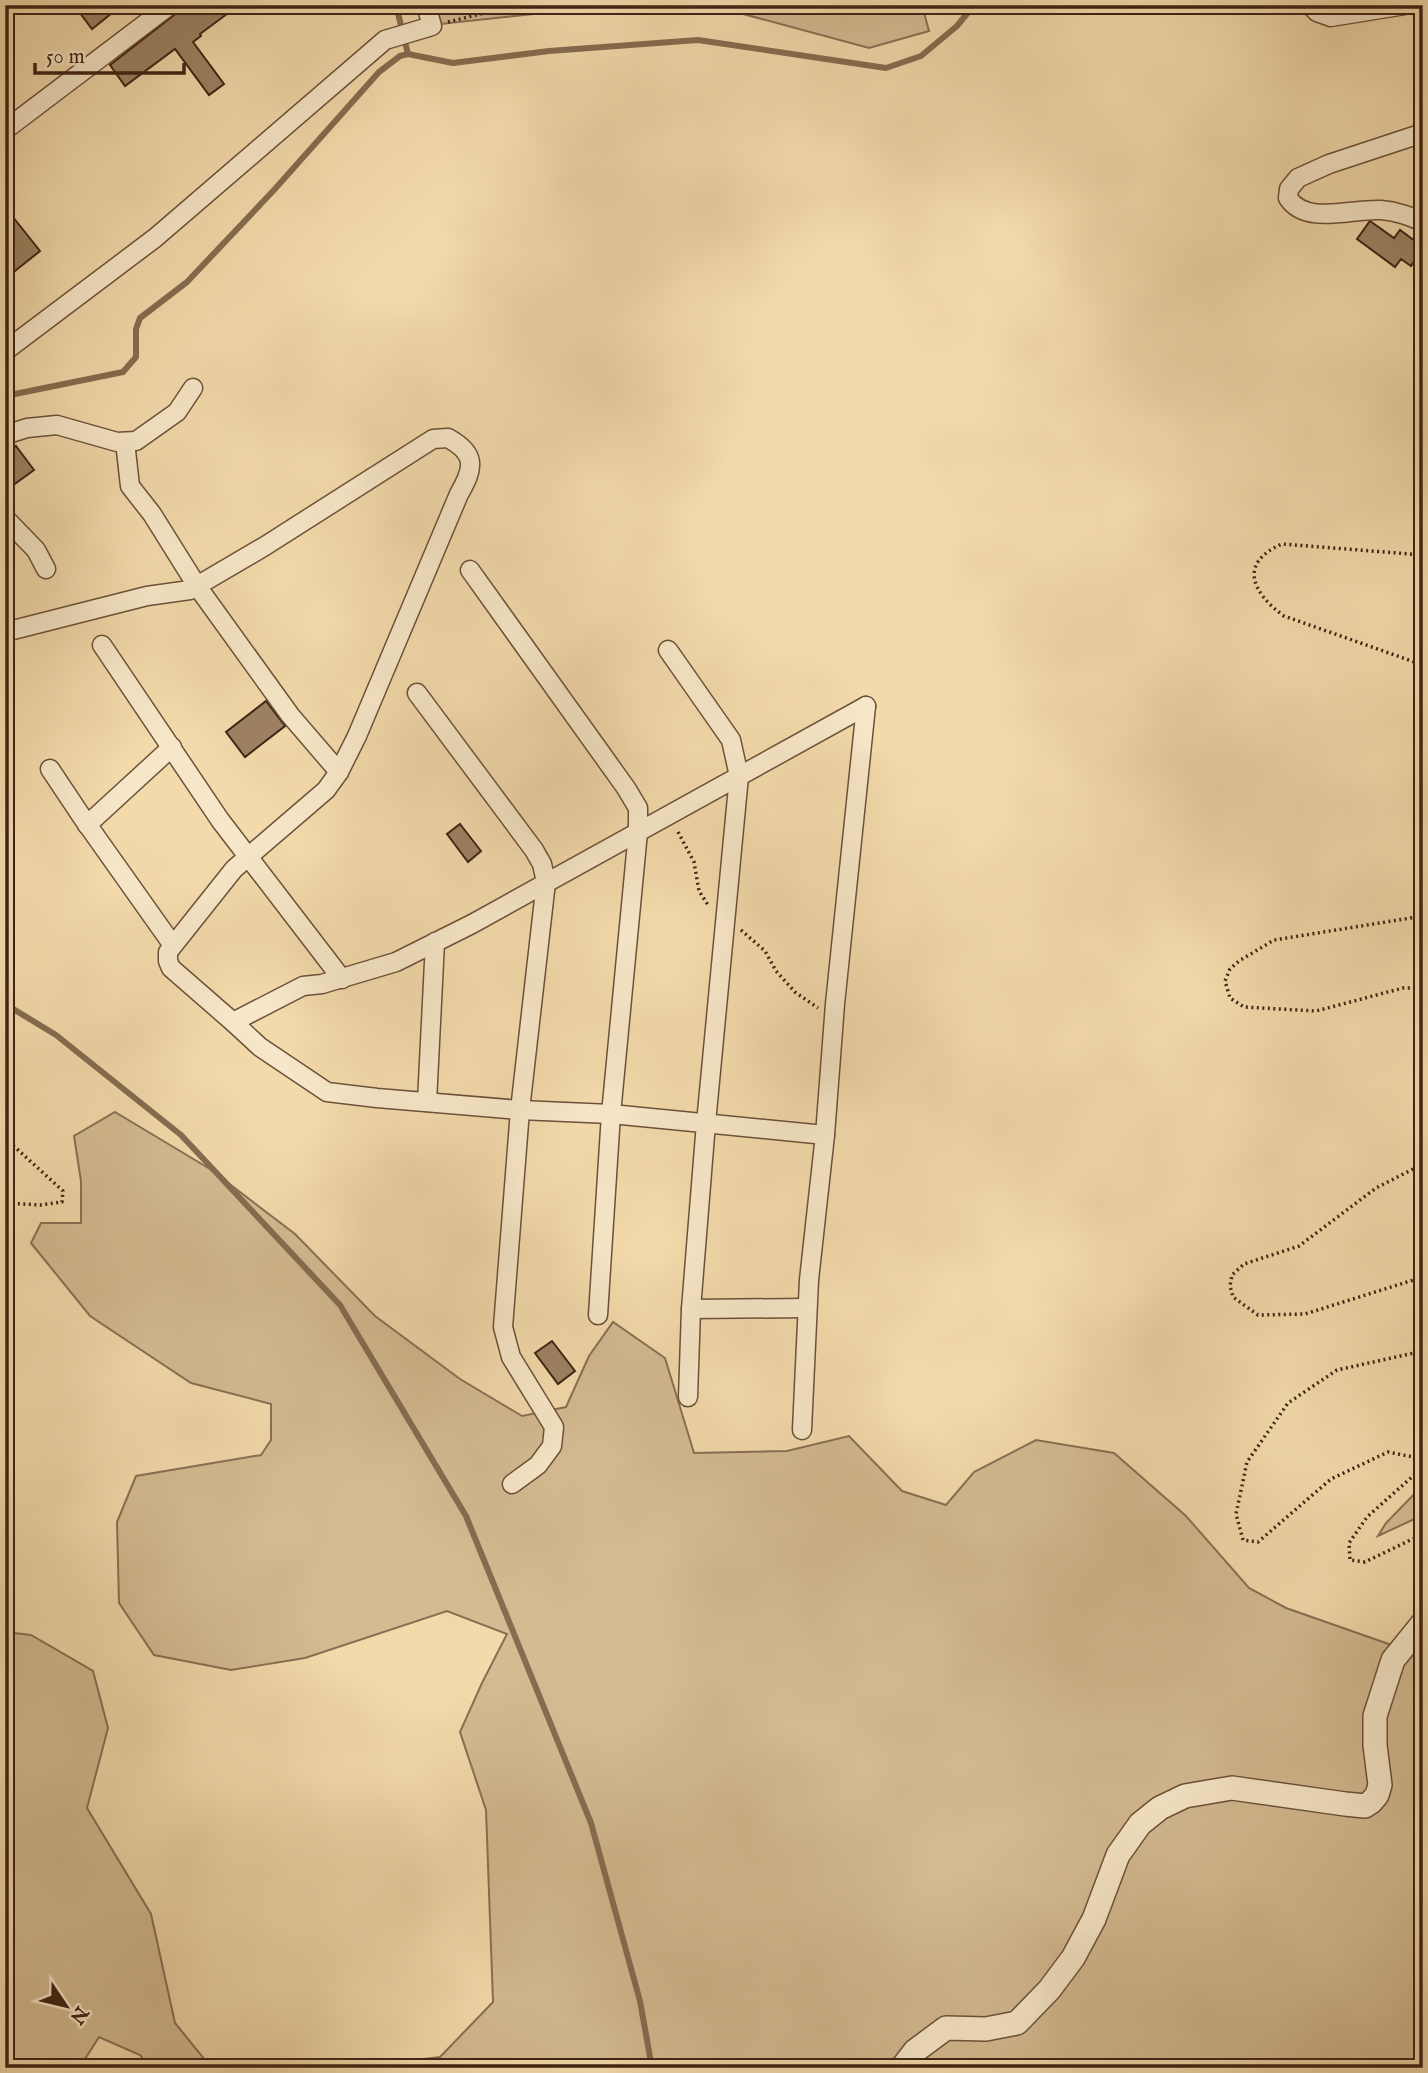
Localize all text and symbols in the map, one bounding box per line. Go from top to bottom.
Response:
scale bar [35,32,184,76]
text: 50 m [46,44,85,71]
north arrow [32,1972,102,2042]
text: N [63,2000,93,2029]

